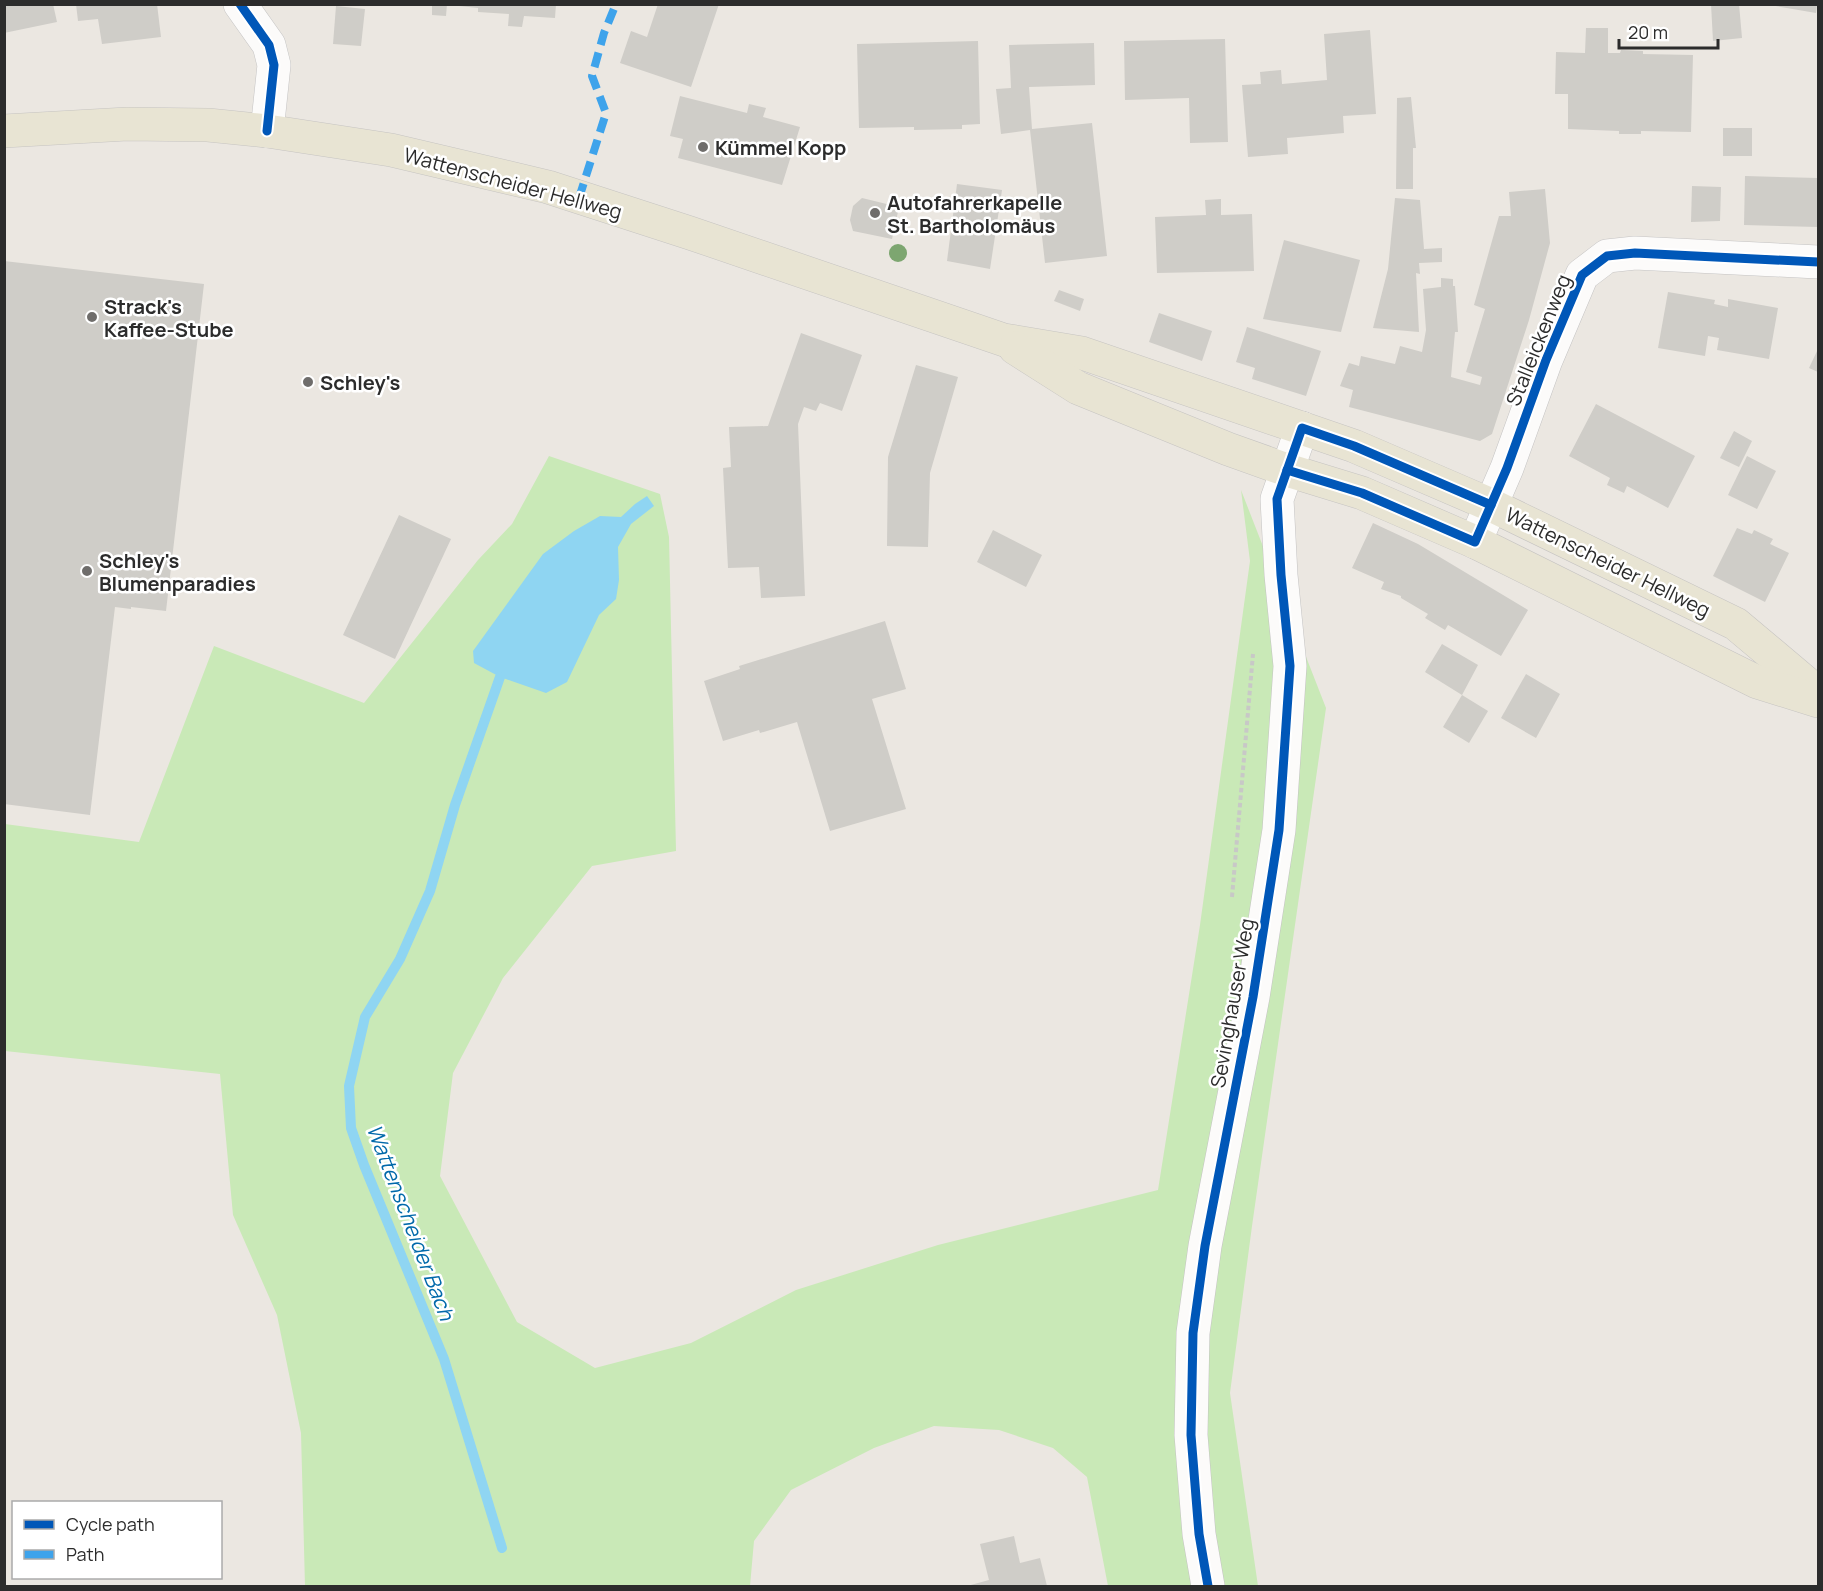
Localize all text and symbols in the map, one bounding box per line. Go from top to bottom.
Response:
scale bar [1619,12,1718,50]
text: 20 m [1628,20,1668,44]
place label: Kümmel Kopp [715,134,846,161]
marker: Kümmel Kopp [696,140,710,154]
street label: Wattenscheider Hellweg [401,141,625,225]
place label: Autofahrerkapelle St. Bartholomäus [887,189,1062,239]
marker: Autofahrerkapelle St. Bartholomäus [868,206,882,220]
street label: Stalleickenweg [1499,270,1577,410]
place label: Strack's Kaffee-Stube [104,293,234,343]
marker: Strack's Kaffee-Stube [85,310,99,324]
place label: Schley's [320,369,400,396]
marker: Schley's [301,375,315,389]
street label: Wattenscheider Hellweg [1501,501,1715,623]
place label: Schley's Blumenparadies [99,547,256,597]
marker: Schley's Blumenparadies [80,564,94,578]
street label: Sevinghauser Weg [1204,916,1260,1090]
water label: Wattenscheider Bach [361,1120,462,1325]
legend [12,1501,222,1579]
text: Cycle path [66,1512,155,1536]
text: Path [66,1542,104,1566]

